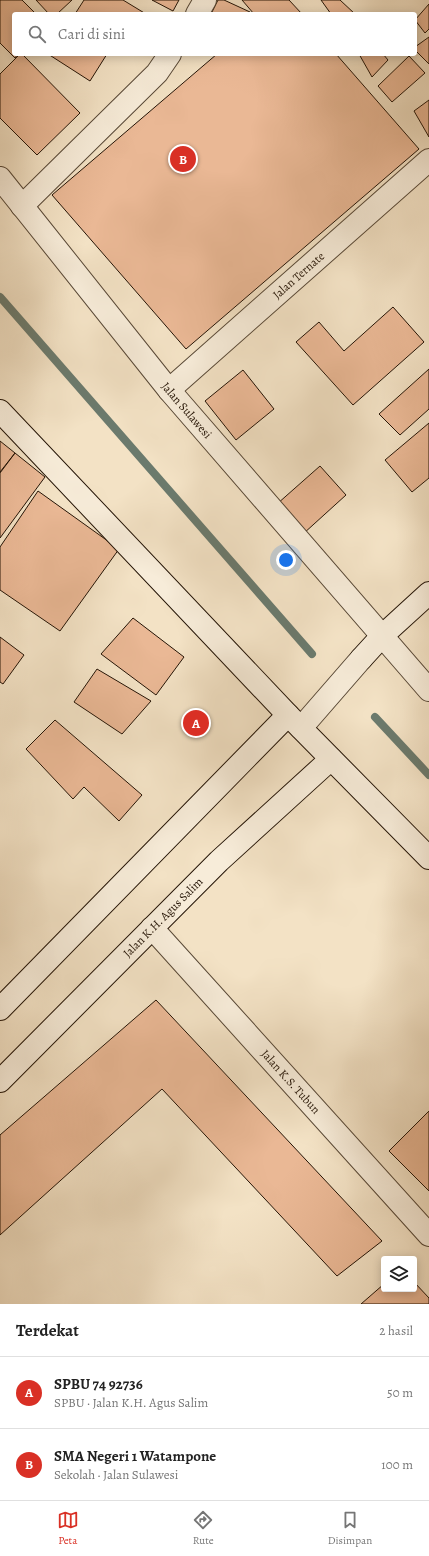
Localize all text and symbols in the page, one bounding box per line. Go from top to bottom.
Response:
search box [12,12,417,56]
icon: search [26,23,48,45]
text: Cari di sini [58,24,125,44]
pin: B [170,144,196,174]
street label: Jalan Ternate [269,248,328,303]
street label: Jalan Sulawesi [158,379,215,442]
your location [276,550,296,570]
pin: A [183,708,209,738]
street label: Jalan K.H. Agus Salim [119,874,206,961]
street label: Jalan K.S. Tubun [258,1046,324,1118]
map controls [381,1256,417,1292]
button: layers [381,1256,417,1292]
text: Terdekat [16,1319,79,1342]
text: 2 hasil [379,1322,413,1339]
text: SPBU 74 92736 [54,1374,143,1394]
text: A [25,1384,33,1401]
text: 50 m [387,1384,413,1401]
text: SPBU · Jalan K.H. Agus Salim [54,1394,208,1411]
text: SMA Negeri 1 Watampone [54,1446,216,1466]
text: B [25,1456,33,1473]
text: 100 m [381,1456,413,1473]
text: Sekolah · Jalan Sulawesi [54,1466,178,1483]
tab: Peta [57,1509,79,1548]
tab: Rute [192,1509,214,1548]
tab: Disimpan [328,1509,372,1548]

